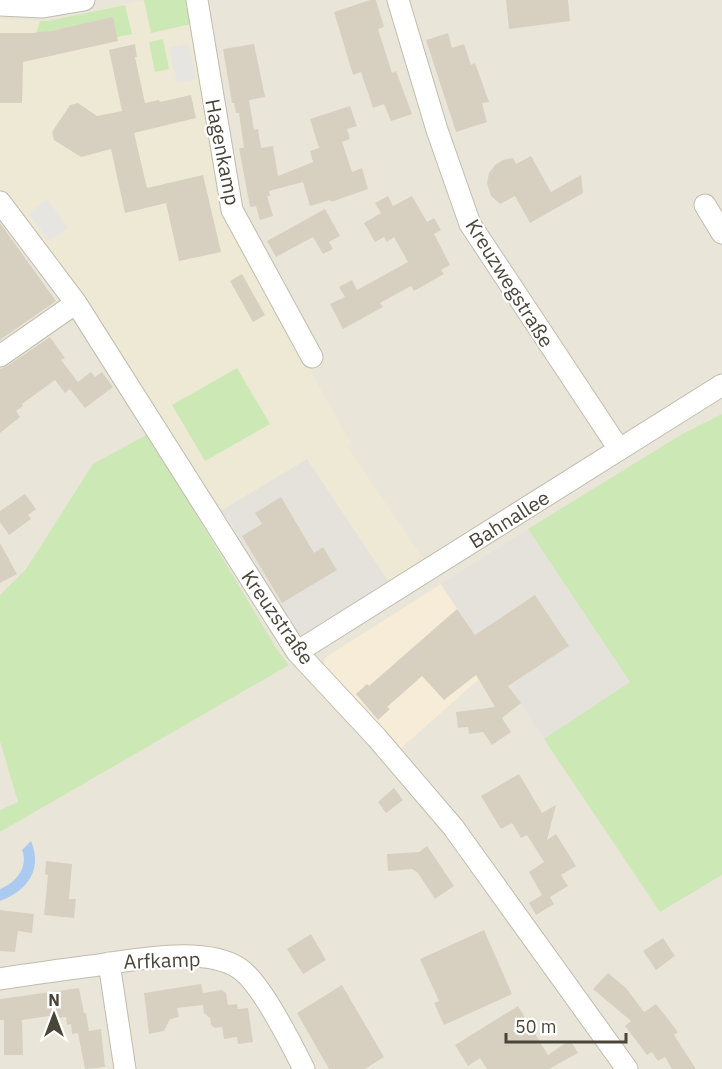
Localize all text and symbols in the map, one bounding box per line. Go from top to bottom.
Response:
street label: Hagenkamp [199,97,247,207]
street label: Kreuzwegstraße [460,214,560,352]
street label: Bahnallee [464,484,554,554]
street label: Kreuzstraße [235,564,321,670]
street label: Arfkamp [123,945,201,975]
north arrow [24,985,84,1045]
text: N [48,990,60,1010]
scale bar [506,1006,626,1044]
text: 50 m [515,1015,557,1038]

